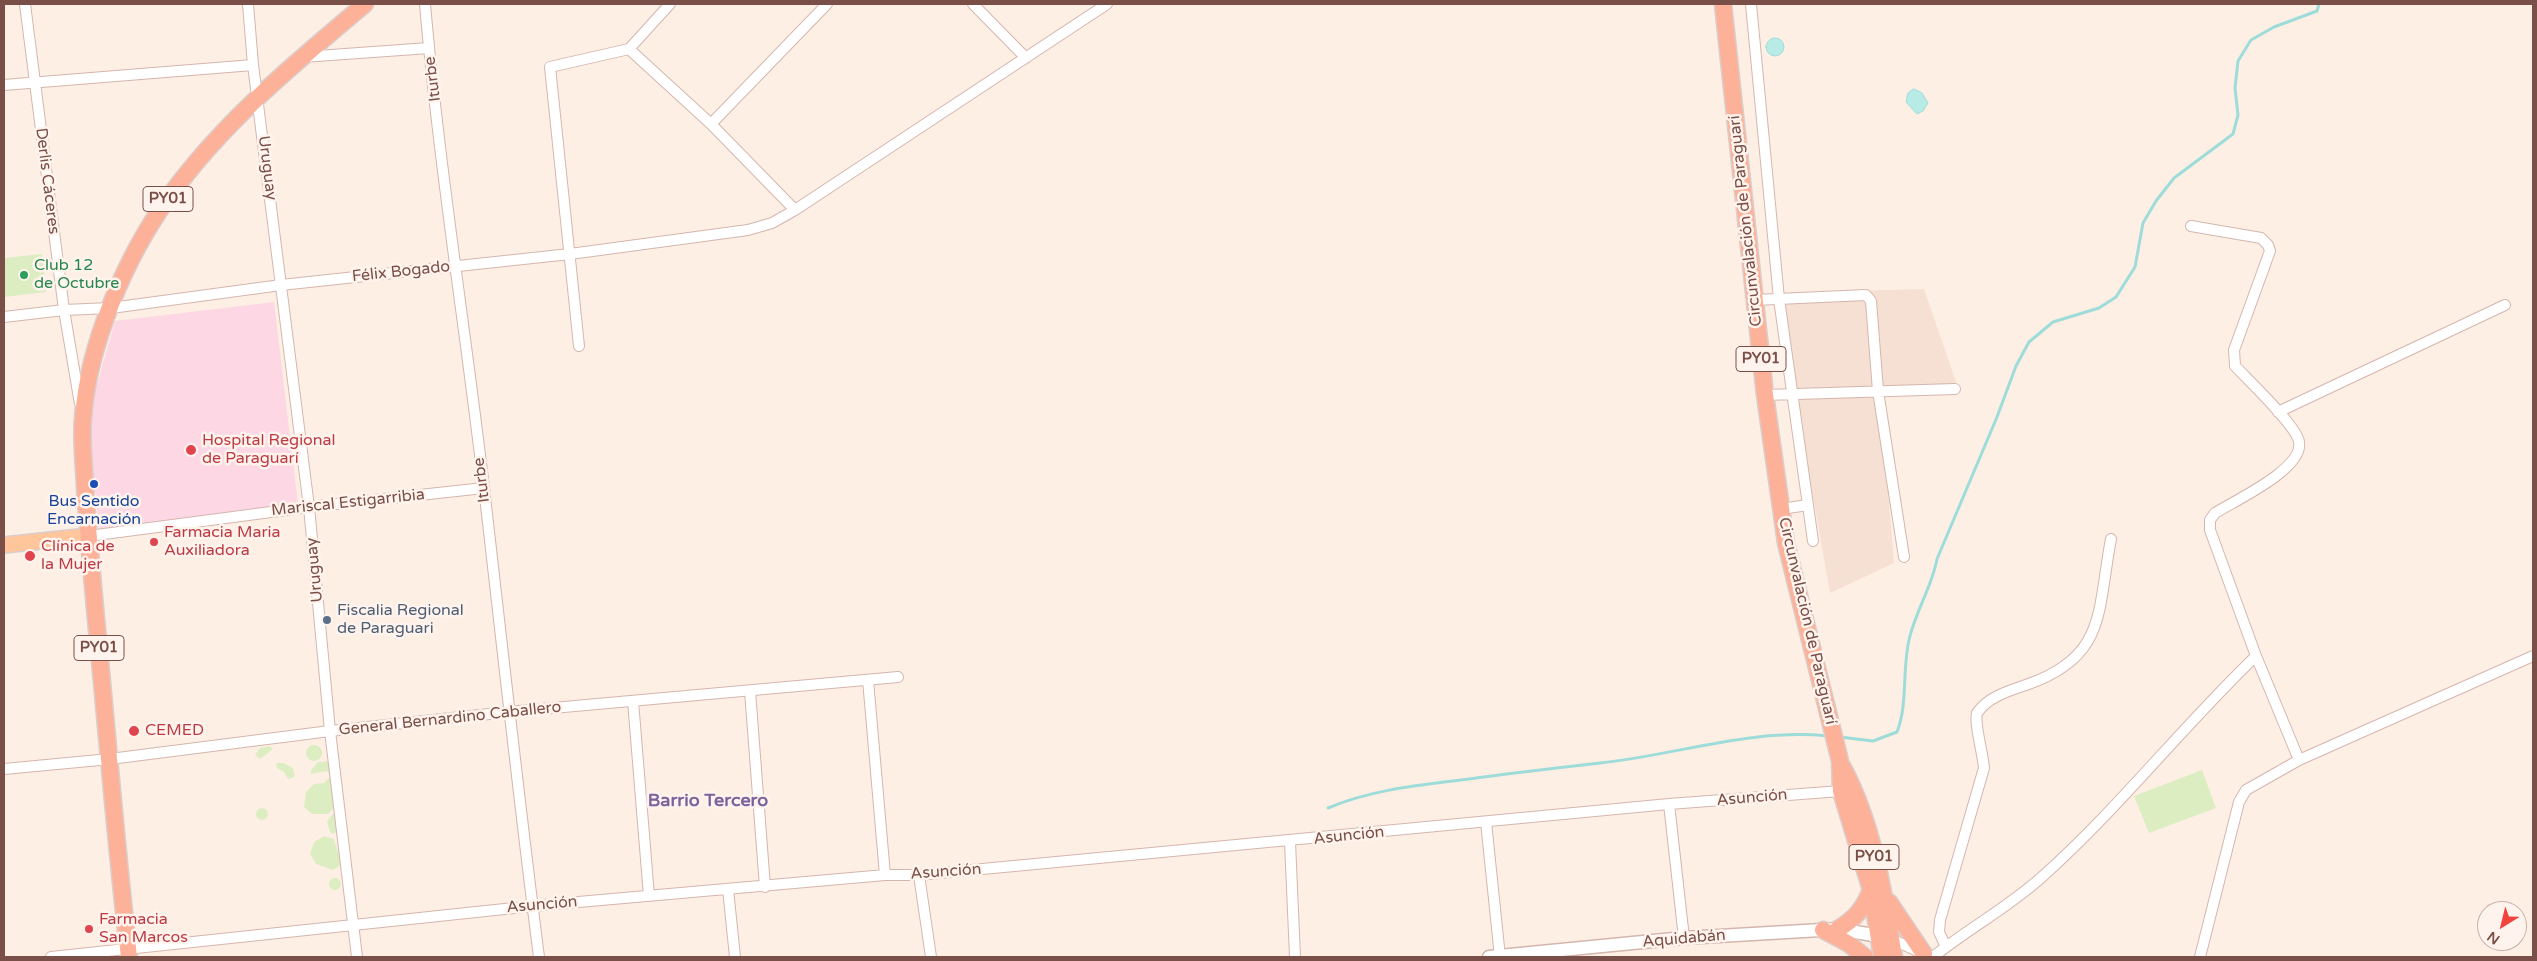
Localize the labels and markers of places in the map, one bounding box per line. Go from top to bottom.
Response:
place label: Club 12 de Octubre [34,256,119,294]
marker: Club 12 de Octubre [18,269,30,281]
place label: Hospital Regional de Paraguarí [202,431,336,469]
marker: Hospital Regional de Paraguarí [184,443,198,457]
marker: Bus Sentido Encarnación [88,478,100,490]
place label: Bus Sentido Encarnación [47,492,141,530]
place label: Farmacia Maria Auxiliadora [164,523,281,561]
marker: Farmacia Maria Auxiliadora [148,536,160,548]
place label: Clínica de la Mujer [41,537,115,575]
marker: Clínica de la Mujer [23,549,37,563]
place label: Fiscalia Regional de Paraguari [337,601,464,639]
marker: Fiscalia Regional de Paraguari [321,614,333,626]
place label: CEMED [145,721,204,741]
marker: CEMED [127,724,141,738]
place label: Farmacia San Marcos [99,910,188,948]
marker: Farmacia San Marcos [83,923,95,935]

